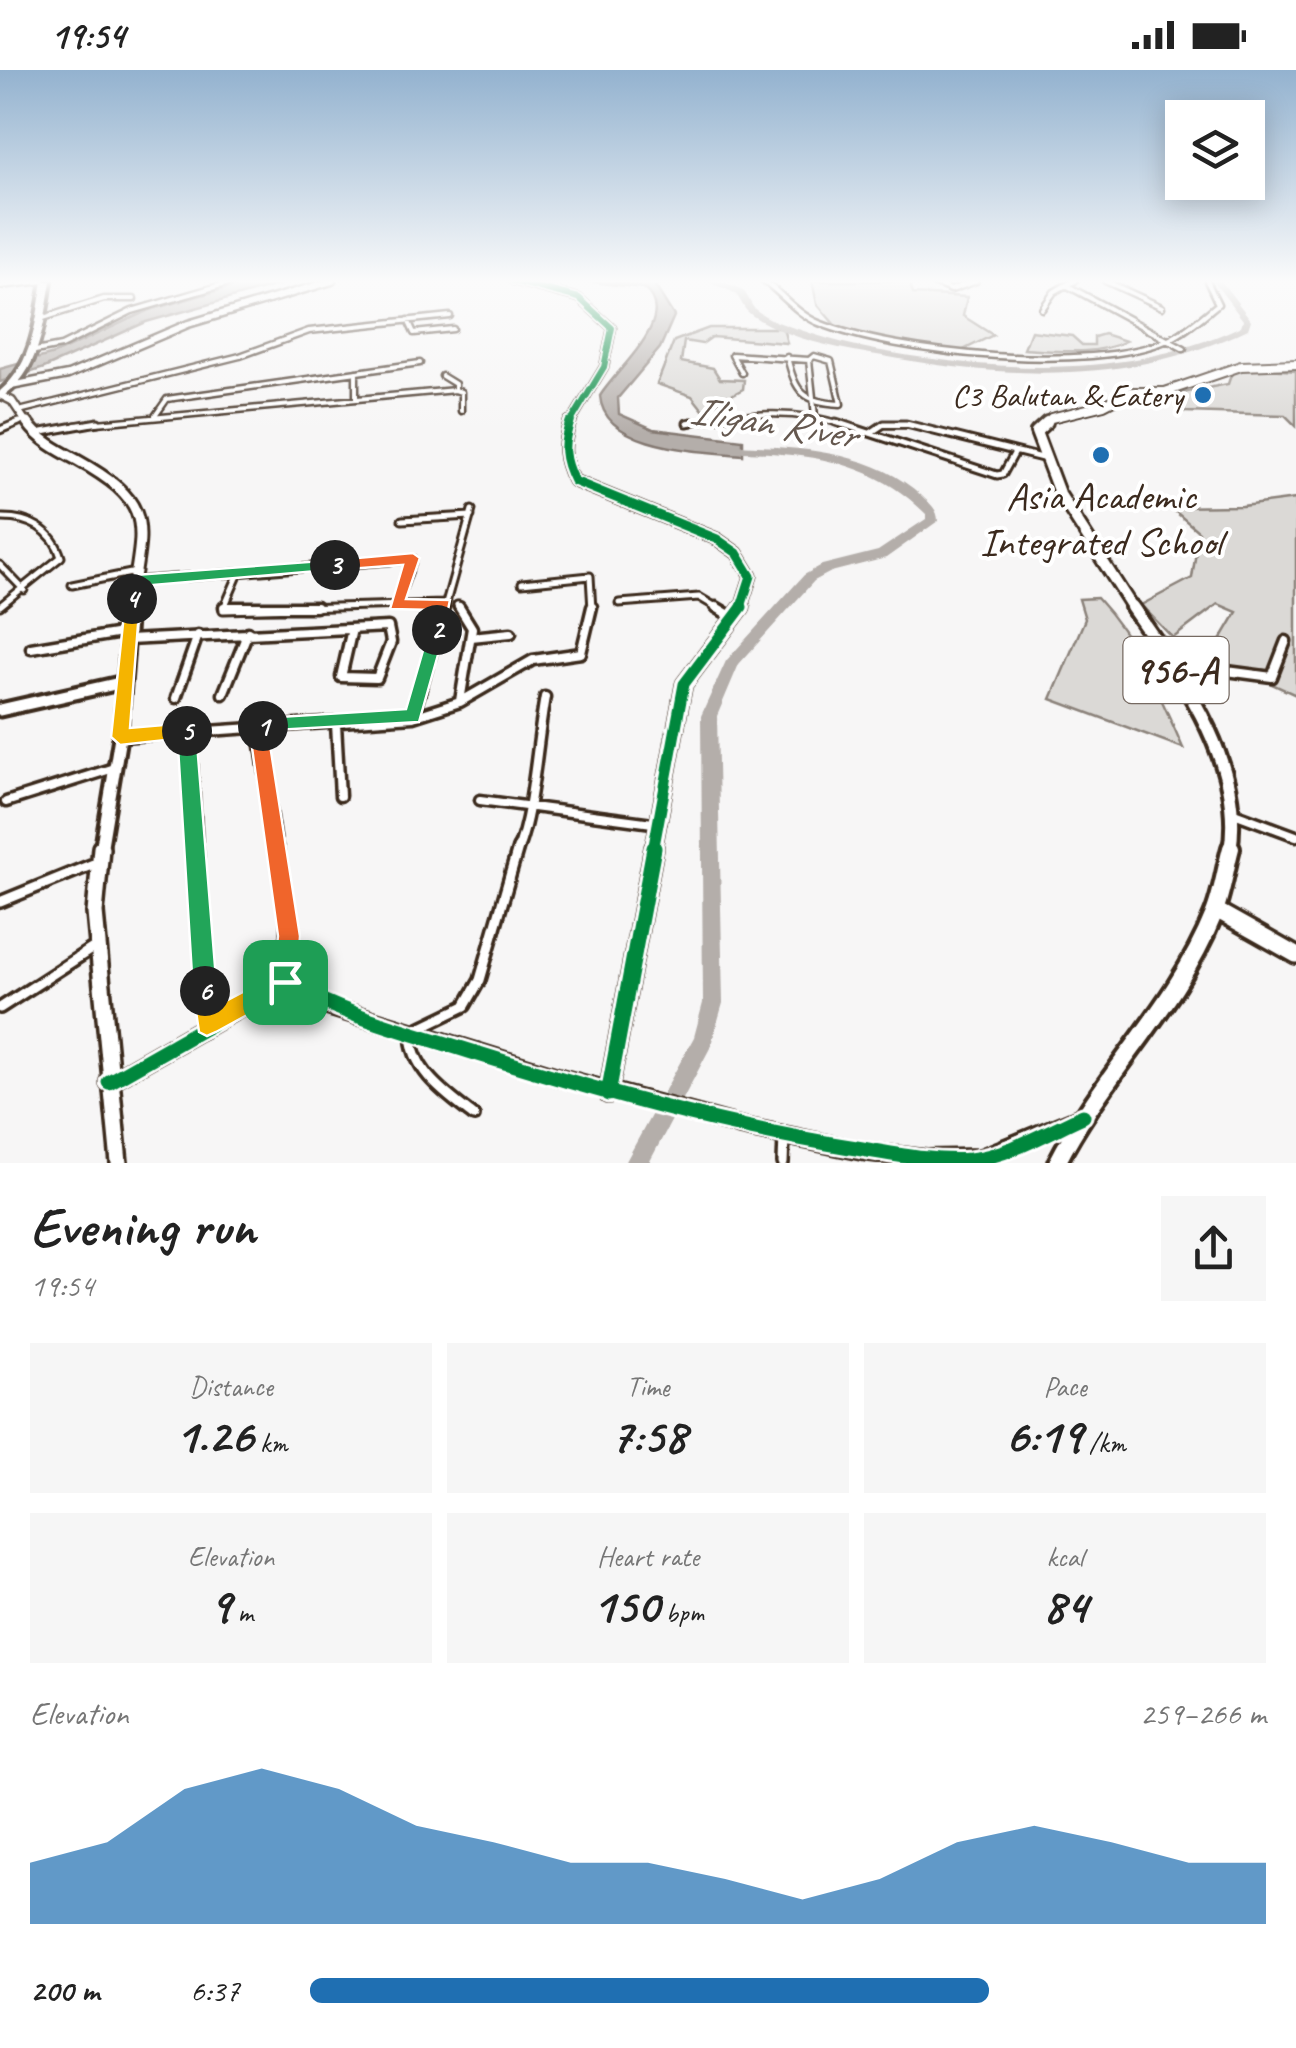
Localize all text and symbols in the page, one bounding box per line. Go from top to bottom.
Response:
text: 19:54 [50,12,125,59]
map controls [1165,100,1265,200]
button: layers [1165,100,1265,200]
place label: C3 Balutan & Eatery [952,375,1186,416]
water label: Iligan River [686,383,865,463]
marker: C3 Balutan & Eatery [1192,384,1214,406]
marker: Asia Academic Integrated School [1090,444,1112,466]
place label: Asia Academic Integrated School [980,471,1228,567]
pin: 3 [310,540,360,590]
text: 3 [329,547,341,582]
pin: 4 [107,574,157,624]
text: 4 [126,581,138,616]
pin: 2 [412,605,462,655]
text: 2 [431,612,443,647]
road number: 956-A [1124,637,1228,703]
pin: 1 [238,701,288,751]
pin: 5 [162,706,212,756]
text: 1 [257,708,269,743]
text: 5 [181,713,193,748]
pin [243,940,328,1025]
icon: arrive [258,955,313,1010]
pin: 6 [180,966,230,1016]
text: 6 [198,973,212,1008]
text: Evening run [30,1192,255,1262]
button: share [1161,1196,1266,1301]
text: 19:54 [30,1265,94,1306]
text: Distance [189,1369,273,1404]
text: Time [627,1369,669,1404]
text: Pace [1043,1369,1087,1404]
text: 1.26 [175,1404,253,1467]
text: 7:58 [610,1404,686,1467]
text: 6:19 [1004,1404,1082,1467]
text: km [253,1425,287,1460]
text: /km [1082,1425,1126,1460]
text: Elevation [188,1539,274,1574]
text: Heart rate [597,1539,699,1574]
text: kcal [1046,1539,1084,1574]
text: 9 [209,1574,231,1637]
text: 150 [592,1574,659,1637]
text: 84 [1043,1574,1088,1637]
text: m [231,1595,253,1630]
text: bpm [659,1595,704,1630]
text: Elevation [30,1693,128,1734]
text: 259–266 m [1140,1693,1266,1734]
text: 200 m [30,1970,99,2011]
text: 6:37 [190,1970,240,2011]

